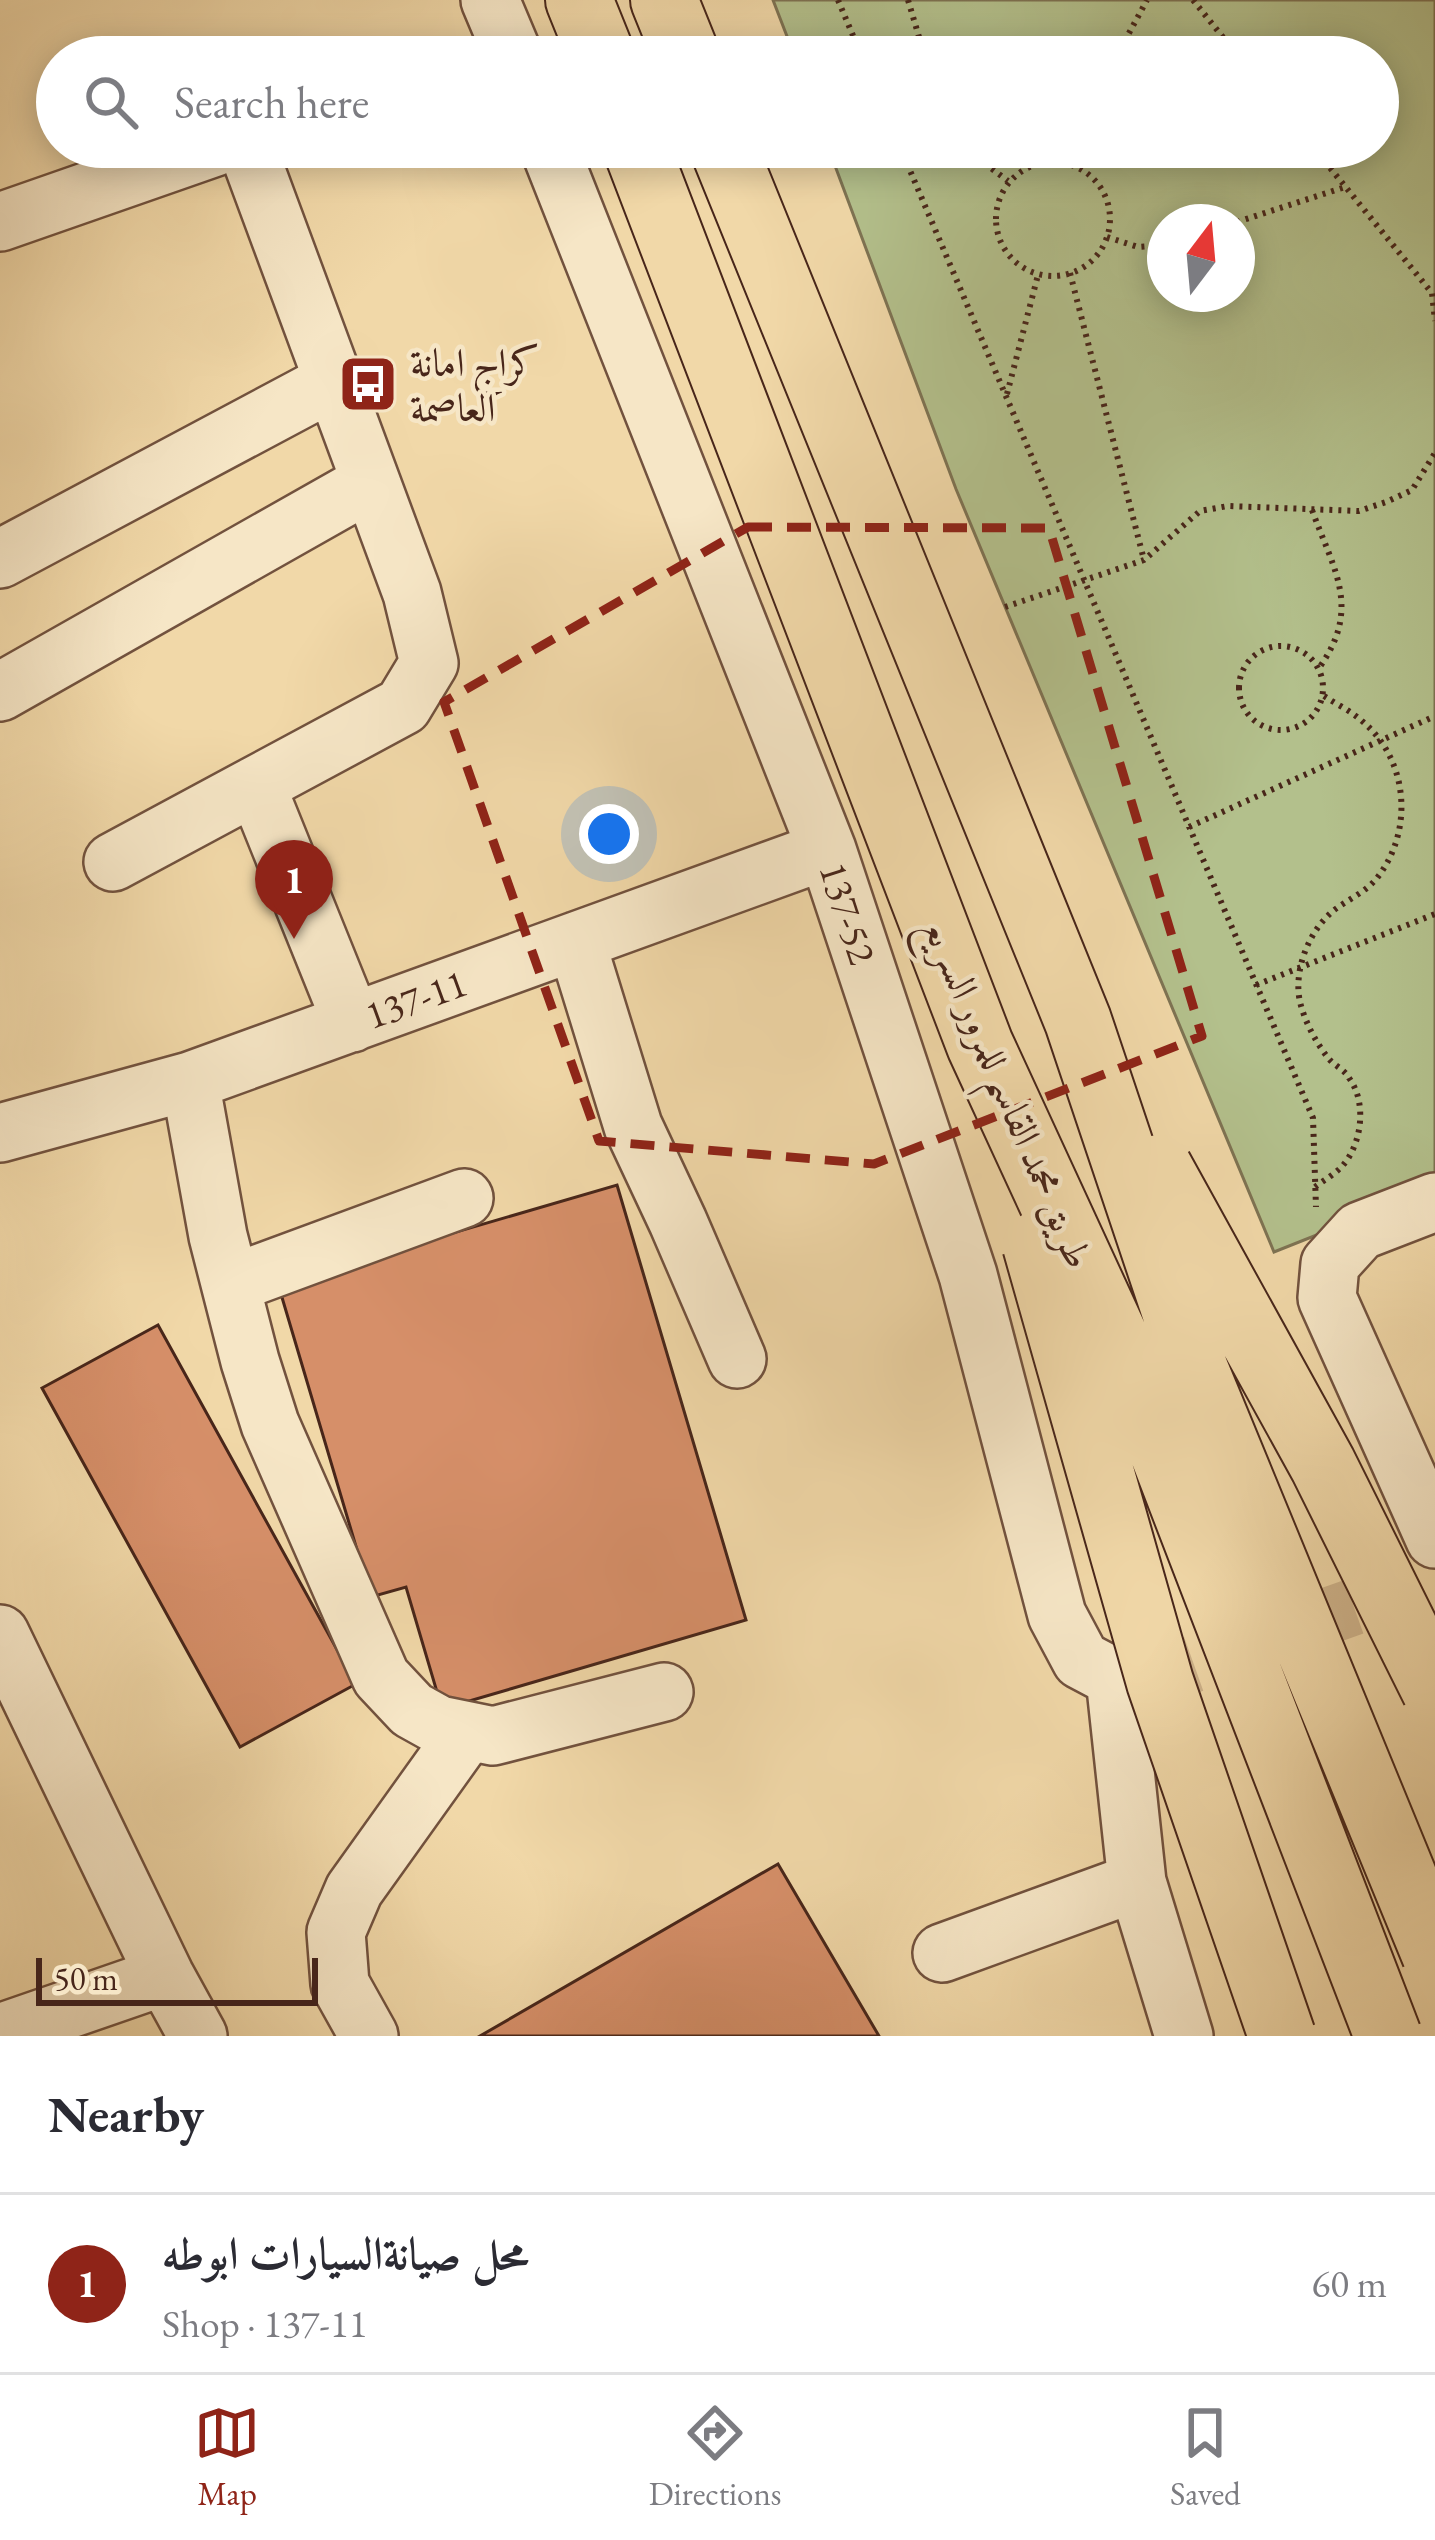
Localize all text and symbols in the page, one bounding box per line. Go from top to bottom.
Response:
search box [36,36,1399,168]
icon: search [78,69,144,135]
text: Search here [174,73,369,131]
north arrow [1147,204,1255,312]
place label: كراج امانة العاصمة [410,337,540,433]
bus stop icon: كراج امانة العاصمة [337,353,399,415]
your location [579,804,639,864]
pin: 1 [255,840,333,939]
street label: 137-52 [808,856,888,971]
street label: طريق محمد القاسم للمرور السريع [899,910,1105,1281]
street label: 137-11 [358,957,474,1041]
scale bar [36,1952,318,2005]
text: 50 m [54,1957,118,2000]
text: Nearby [48,2081,204,2147]
text: محل صيانةالسيارات ابوطه [162,2224,528,2282]
text: 1 [77,2258,97,2309]
text: 60 m [1311,2258,1387,2309]
text: Shop · 137-11 [162,2298,367,2349]
tab: Map [194,2400,260,2515]
tab: Directions [649,2400,782,2515]
tab: Saved [1170,2400,1241,2515]

